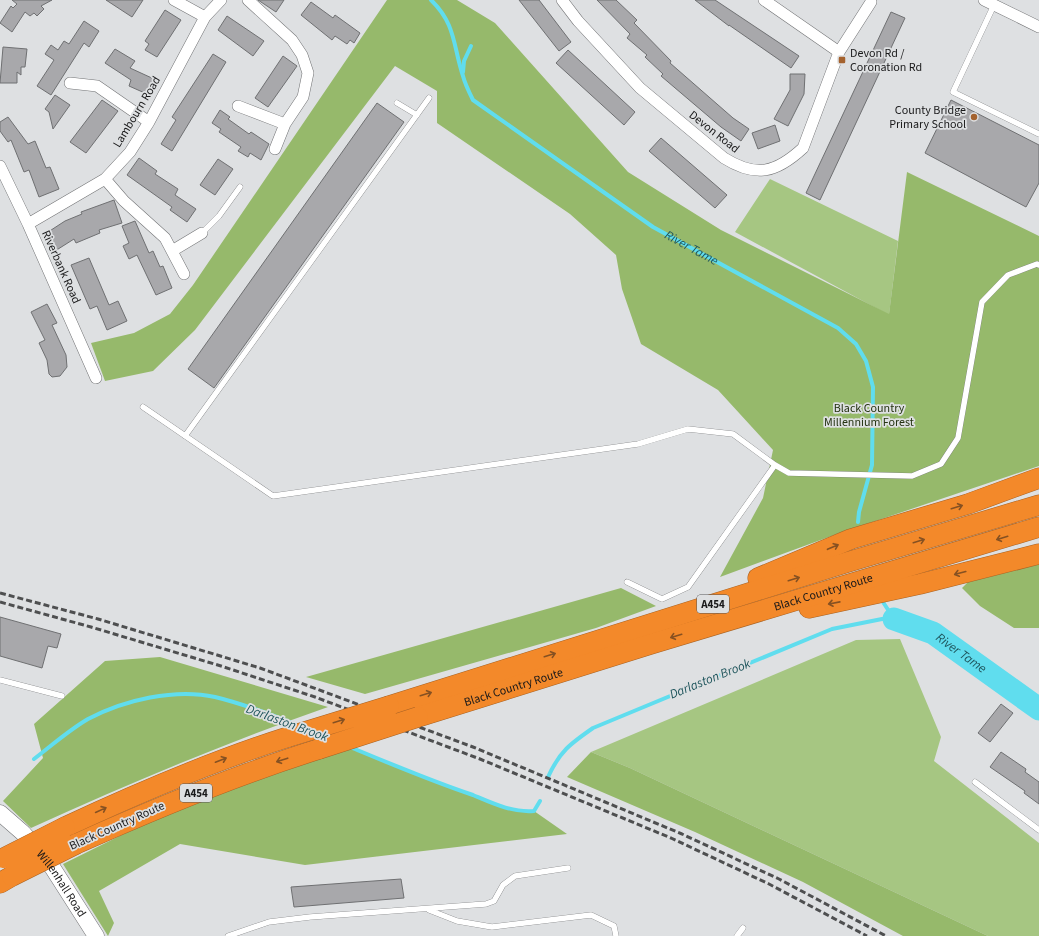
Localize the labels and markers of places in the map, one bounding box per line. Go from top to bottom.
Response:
place label: Devon Rd / Coronation Rd [850,45,922,76]
marker: Devon Rd / Coronation Rd [837,55,847,65]
place label: County Bridge Primary School [889,102,966,133]
marker: County Bridge Primary School [969,112,979,122]

